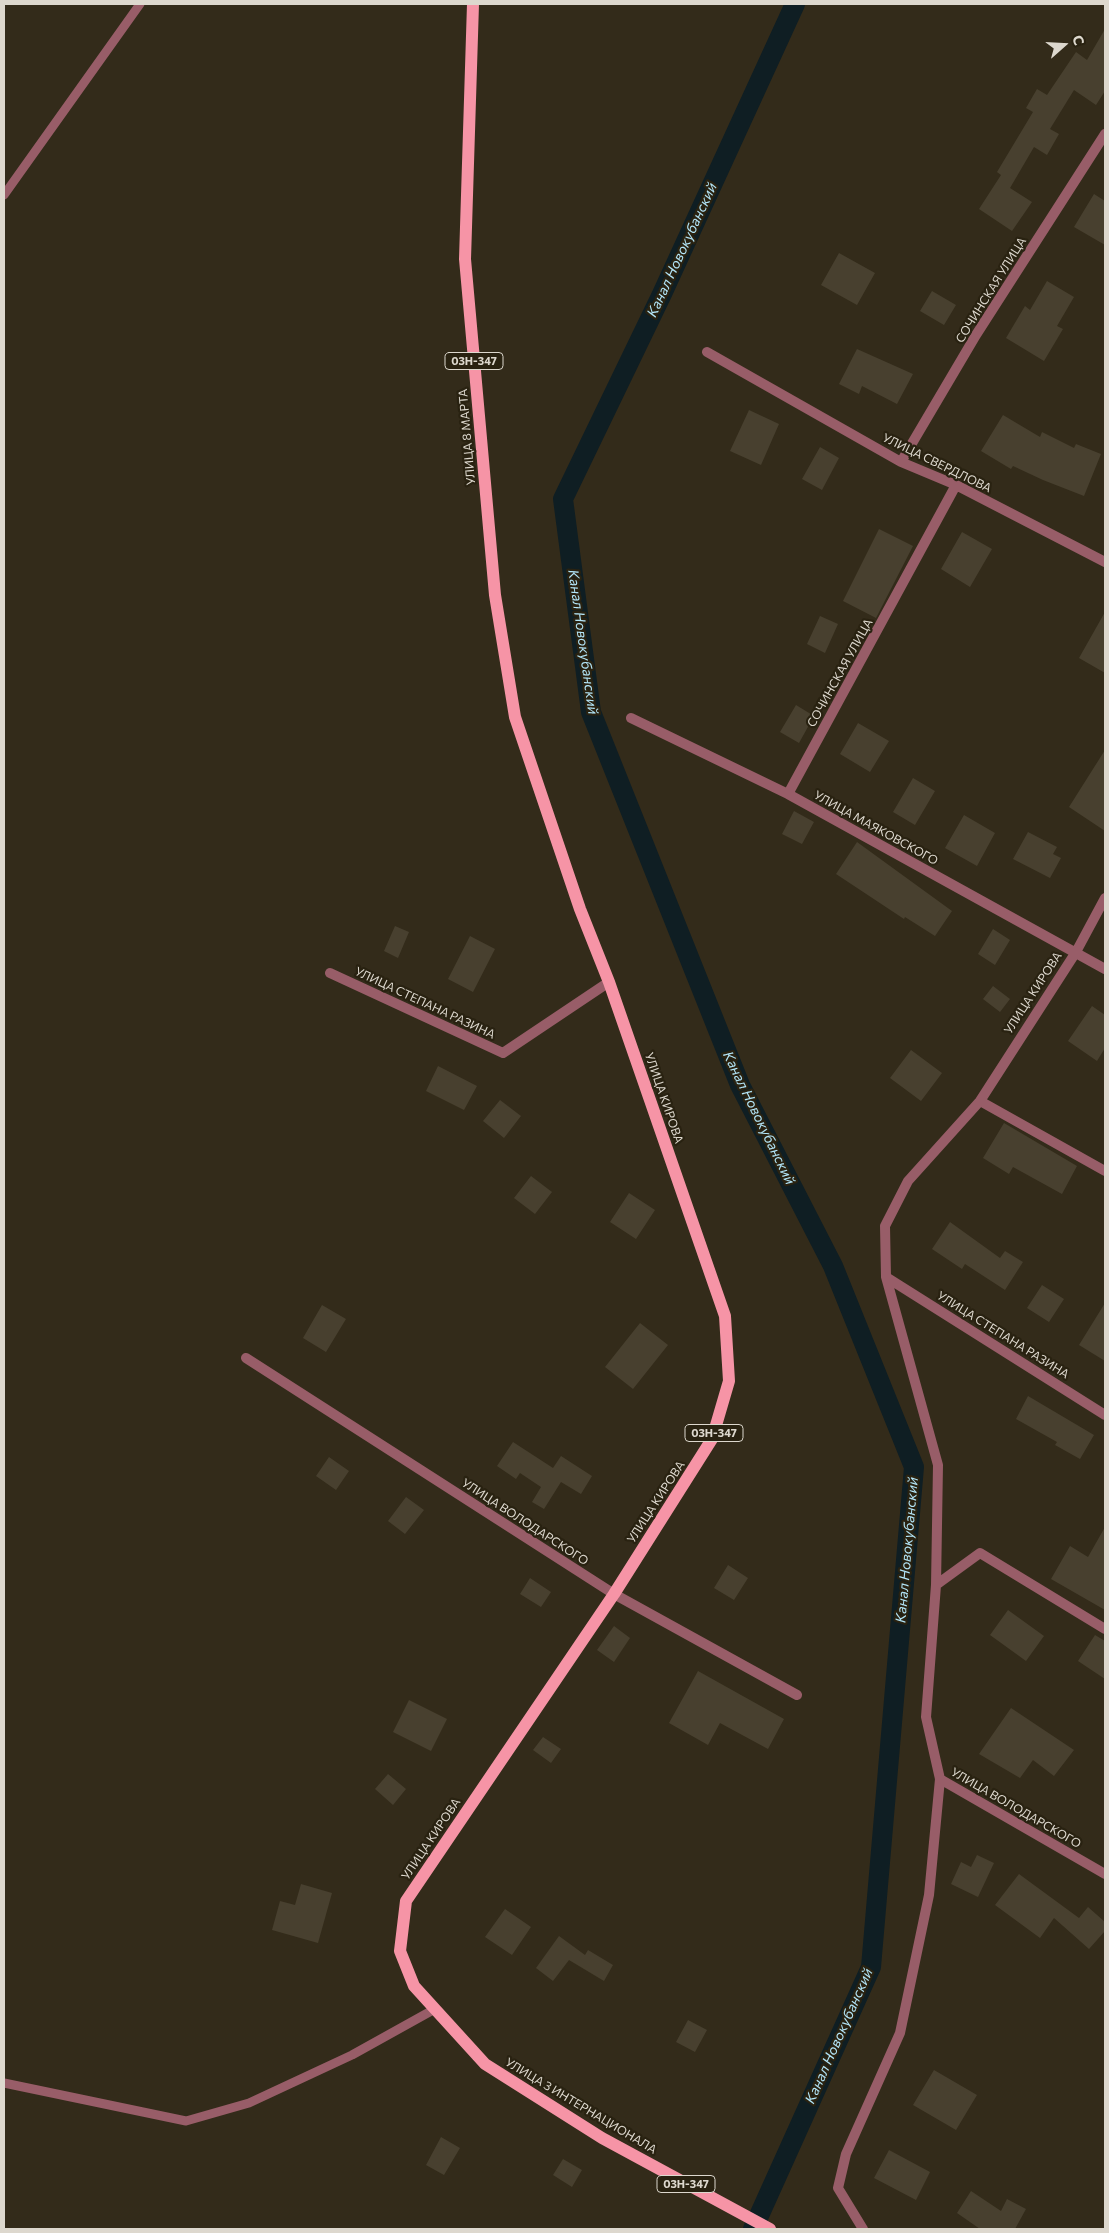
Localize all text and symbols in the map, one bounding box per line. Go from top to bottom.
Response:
north arrow [1039,20,1089,70]
text: С [1069,33,1088,47]
water label: Канал Новокубанский [643,180,721,320]
street label: СОЧИНСКАЯ УЛИЦА [953,235,1029,345]
road number: 03Н-347 [445,352,503,370]
street label: УЛИЦА 8 МАРТА [456,388,478,486]
street label: УЛИЦА СВЕРДЛОВА [880,430,994,496]
water label: Канал Новокубанский [565,568,601,716]
street label: СОЧИНСКАЯ УЛИЦА [804,616,876,730]
street label: УЛИЦА МАЯКОВСКОГО [811,788,941,868]
street label: УЛИЦА КИРОВА [1001,949,1065,1037]
street label: УЛИЦА СТЕПАНА РАЗИНА [353,964,497,1042]
water label: Канал Новокубанский [719,1049,799,1187]
street label: УЛИЦА КИРОВА [642,1051,686,1145]
street label: УЛИЦА СТЕПАНА РАЗИНА [934,1288,1072,1382]
road number: 03Н-347 [685,1425,743,1442]
street label: УЛИЦА КИРОВА [624,1458,688,1546]
street label: УЛИЦА ВОЛОДАРСКОГО [459,1476,591,1568]
water label: Канал Новокубанский [892,1476,922,1624]
street label: УЛИЦА ВОЛОДАРСКОГО [948,1765,1084,1851]
street label: УЛИЦА КИРОВА [398,1795,464,1883]
water label: Канал Новокубанский [802,1966,876,2106]
street label: УЛИЦА 3 ИНТЕРНАЦИОНАЛА [503,2055,659,2157]
road number: 03Н-347 [657,2176,715,2192]

